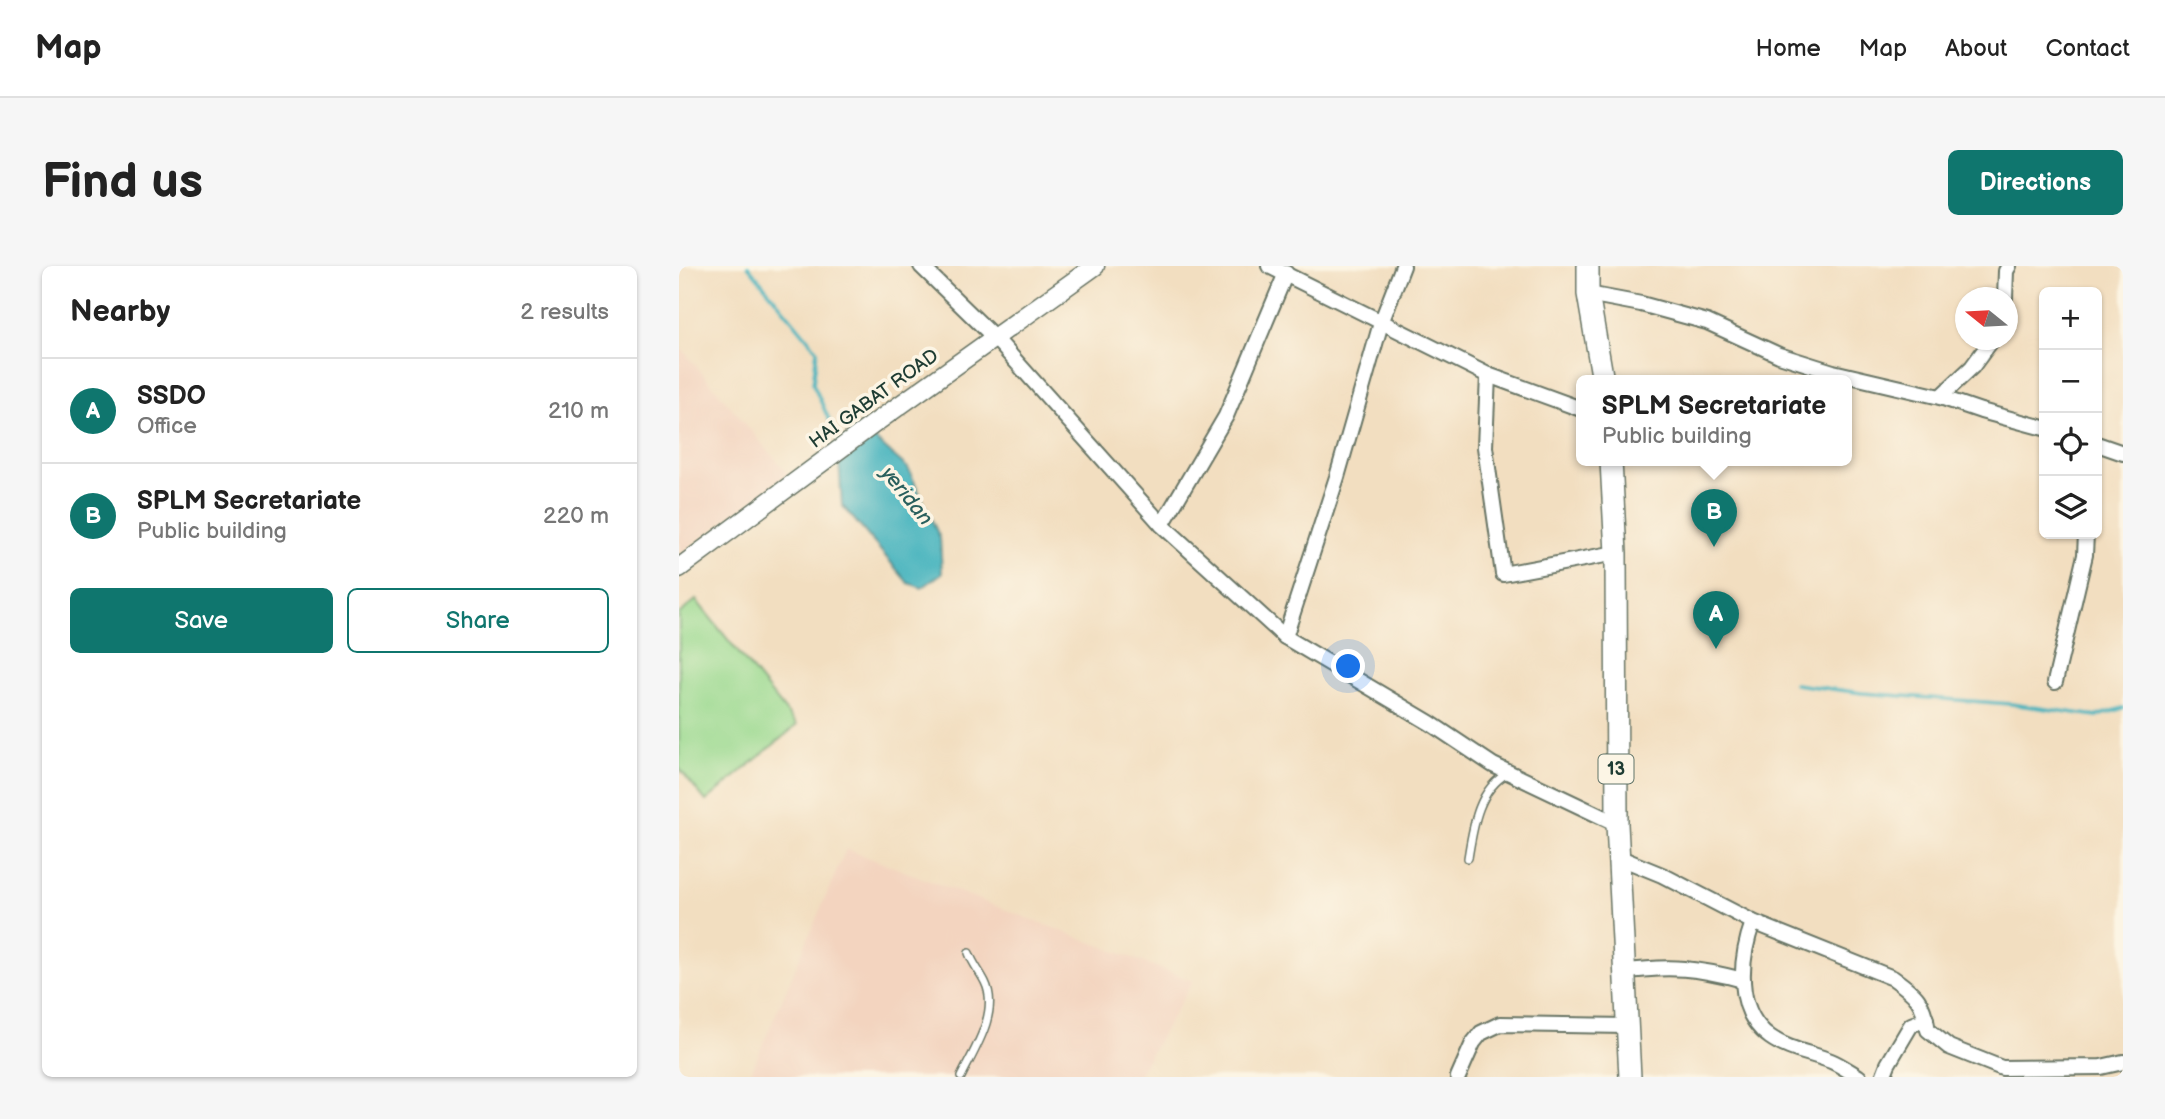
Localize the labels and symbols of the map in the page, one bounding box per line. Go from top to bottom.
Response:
north arrow [1955,287,2018,350]
street label: HAI GABAT ROAD [805,344,943,454]
water label: yeridan [874,459,938,530]
pin: B [1691,489,1737,547]
pin: A [1693,591,1739,649]
your location [1331,649,1365,683]
road number: 13 [1599,755,1633,784]

